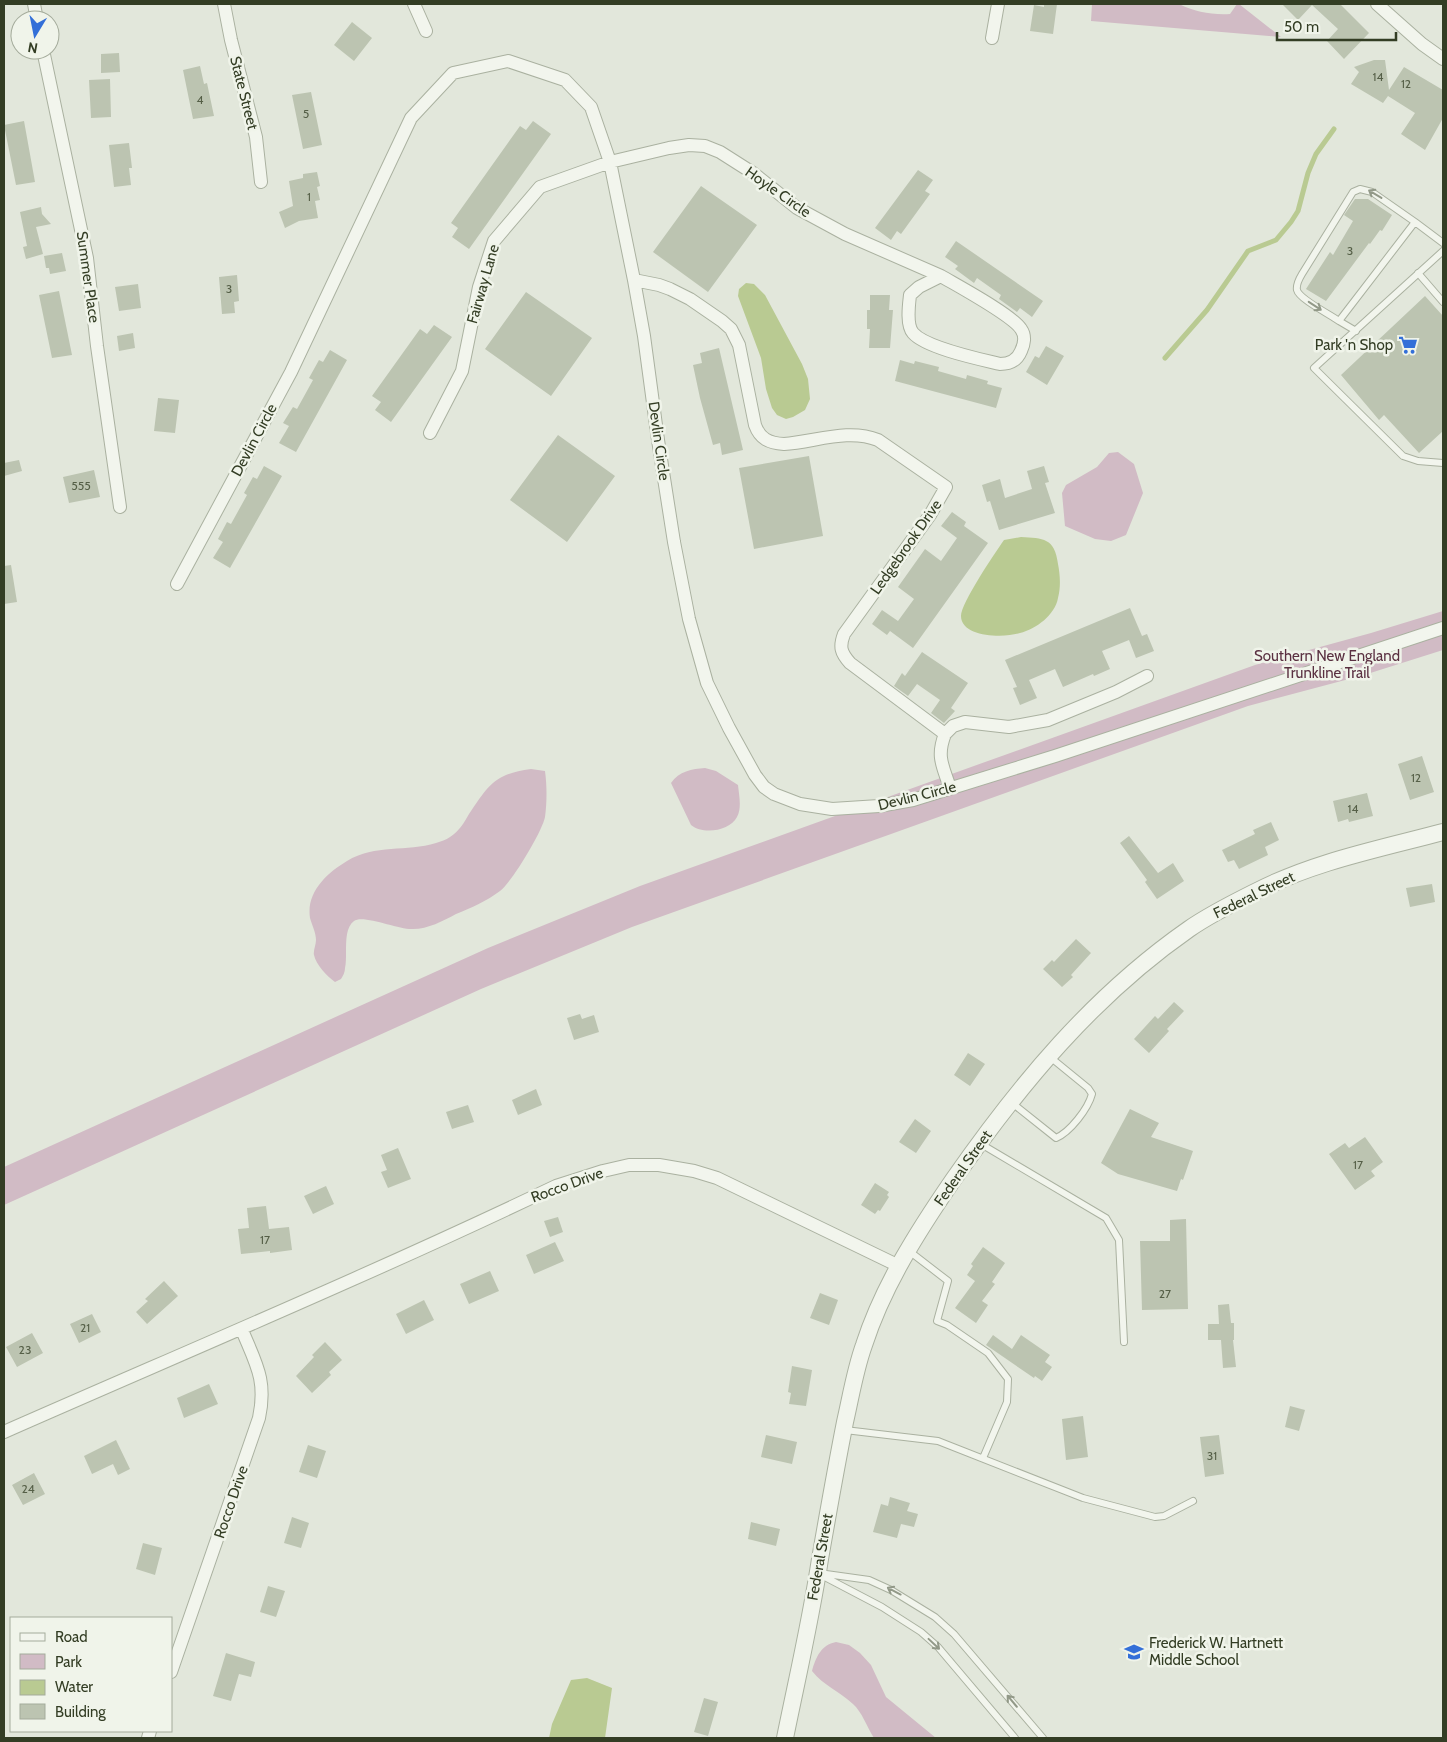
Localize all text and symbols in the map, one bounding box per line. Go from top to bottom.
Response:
north arrow [10,10,60,60]
scale bar [1277,10,1396,42]
text: 50 m [1284,18,1319,36]
text: N [26,38,39,58]
street label: State Street [226,54,262,132]
house number: 14 [1373,69,1383,84]
house number: 12 [1401,76,1411,91]
house number: 4 [197,92,204,107]
house number: 5 [303,106,309,121]
street label: Hoyle Circle [742,163,815,221]
house number: 1 [307,189,311,204]
one-way arrow [1368,189,1382,199]
street label: Summer Place [73,230,103,324]
street label: Fairway Lane [463,242,503,326]
house number: 3 [1347,243,1353,258]
house number: 3 [226,281,232,296]
one-way arrow [1308,301,1322,311]
supermarket icon: Park 'n Shop [1397,334,1419,356]
place label: Park 'n Shop [1315,336,1393,354]
street label: Devlin Circle [227,400,281,479]
street label: Devlin Circle [645,400,674,482]
house number: 555 [71,478,91,493]
street label: Ledgebrook Drive [867,496,946,598]
park label: Southern New England Trunkline Trail [1254,647,1400,682]
house number: 12 [1411,770,1421,785]
street label: Devlin Circle [876,778,958,814]
house number: 14 [1348,801,1358,816]
street label: Federal Street [1210,868,1298,922]
street label: Federal Street [930,1127,996,1209]
house number: 17 [1353,1157,1363,1172]
street label: Rocco Drive [528,1163,606,1206]
house number: 17 [260,1232,270,1247]
house number: 27 [1159,1286,1171,1301]
house number: 21 [80,1320,90,1335]
house number: 23 [19,1342,31,1357]
house number: 31 [1207,1448,1217,1463]
street label: Rocco Drive [210,1463,252,1541]
house number: 24 [21,1481,35,1496]
street label: Federal Street [803,1512,837,1602]
one-way arrow [887,1586,901,1596]
legend [10,1617,172,1732]
text: Road [55,1628,88,1646]
place label: Frederick W. Hartnett Middle School [1149,1634,1283,1669]
one-way arrow [927,1638,940,1650]
school or university icon: Frederick W. Hartnett Middle School [1123,1641,1145,1663]
text: Park [55,1653,82,1671]
text: Water [55,1678,93,1696]
one-way arrow [1006,1695,1017,1708]
text: Building [55,1703,106,1721]

